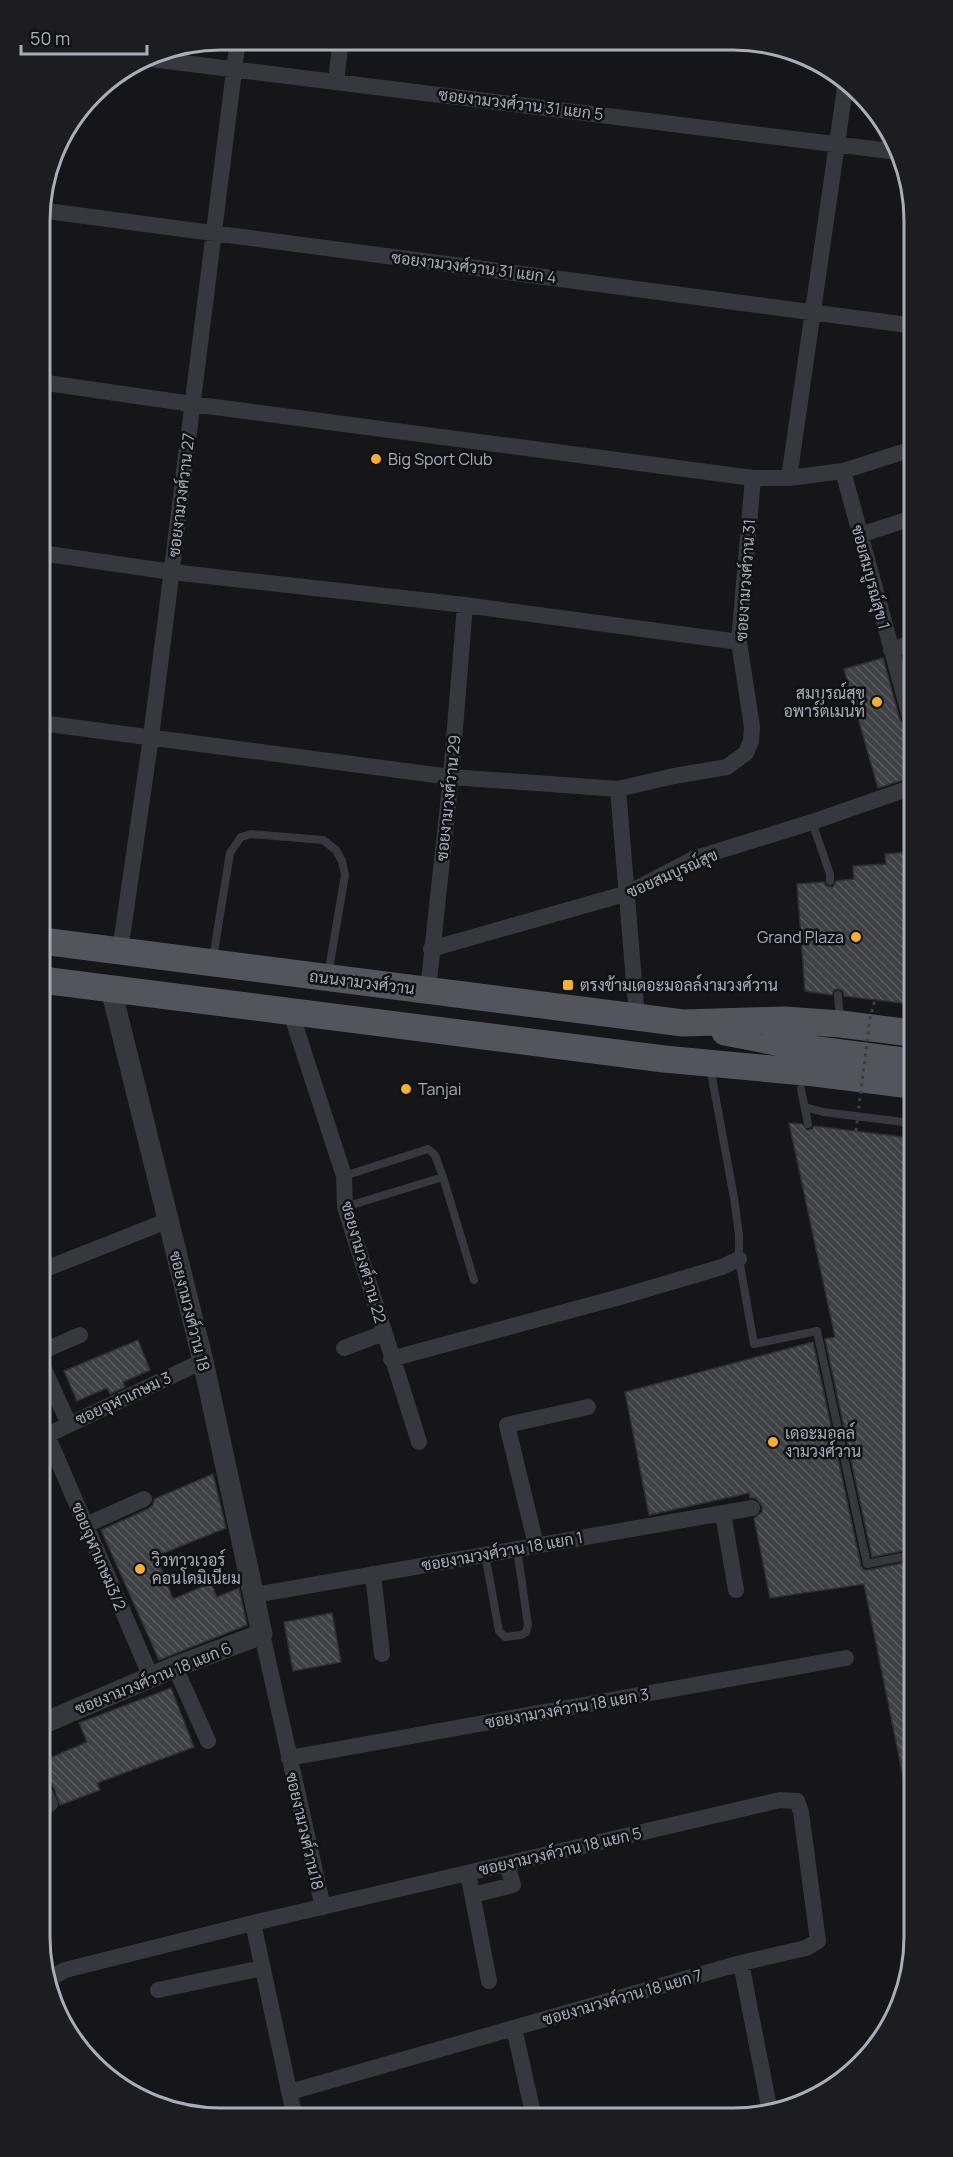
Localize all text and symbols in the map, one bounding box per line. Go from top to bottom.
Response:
scale bar [21,18,147,56]
text: 50 m [30,26,70,50]
street label: ซอยงามวงศ์วาน 31 แยก 5 [437,82,605,125]
street label: ซอยงามวงศ์วาน 31 แยก 4 [390,245,558,288]
street label: ซอยงามวงศ์วาน 27 [161,432,200,558]
place label: Big Sport Club [388,448,493,470]
marker: Big Sport Club [369,452,383,466]
street label: ซอยงามวงศ์วาน 31 [729,518,760,642]
street label: ซอยสมบูรณ์สุข 1 [846,522,896,632]
place label: สมบูรณ์สุข อพาร์ตเมนท์ [783,681,865,722]
marker: สมบูรณ์สุข อพาร์ตเมนท์ [870,695,884,709]
street label: ซอยงามวงศ์วาน 29 [429,734,466,862]
street label: ซอยสมบูรณ์สุข [623,842,721,904]
place label: Grand Plaza [757,926,844,948]
marker: Grand Plaza [849,930,863,944]
street label: ถนนงามวงศ์วาน [308,964,416,999]
place label: ตรงข้ามเดอะมอลล์งามวงศ์วาน [580,973,778,996]
marker: ตรงข้ามเดอะมอลล์งามวงศ์วาน [561,978,575,992]
place label: Tanjai [418,1078,461,1100]
marker: Tanjai [399,1082,413,1096]
street label: ซอยงามวงศ์วาน 22 [336,1198,393,1326]
street label: ซอยงามวงศ์วาน 18 [164,1248,217,1373]
street label: ซอยจุฬาเกษม 3 [71,1366,175,1431]
place label: เดอะมอลล์ งามวงศ์วาน [785,1421,861,1462]
marker: เดอะมอลล์ งามวงศ์วาน [766,1435,780,1449]
street label: ซอยจุฬาเกษม3/2 [65,1499,132,1614]
street label: ซอยงามวงศ์วาน 18 แยก 1 [419,1525,584,1576]
place label: วิวทาวเวอร์ คอนโดมิเนียม [151,1548,241,1589]
marker: วิวทาวเวอร์ คอนโดมิเนียม [133,1562,147,1576]
street label: ซอยงามวงศ์วาน 18 แยก 6 [71,1636,235,1720]
street label: ซอยงามวงค์วาน 18 แยก 3 [483,1682,651,1733]
street label: ซอยงามวงศ์วาน18 [281,1770,330,1892]
street label: ซอยงามวงค์วาน 18 แยก 5 [476,1821,644,1880]
street label: ซอยงามวงค์วาน 18 แยก 7 [539,1963,704,2030]

